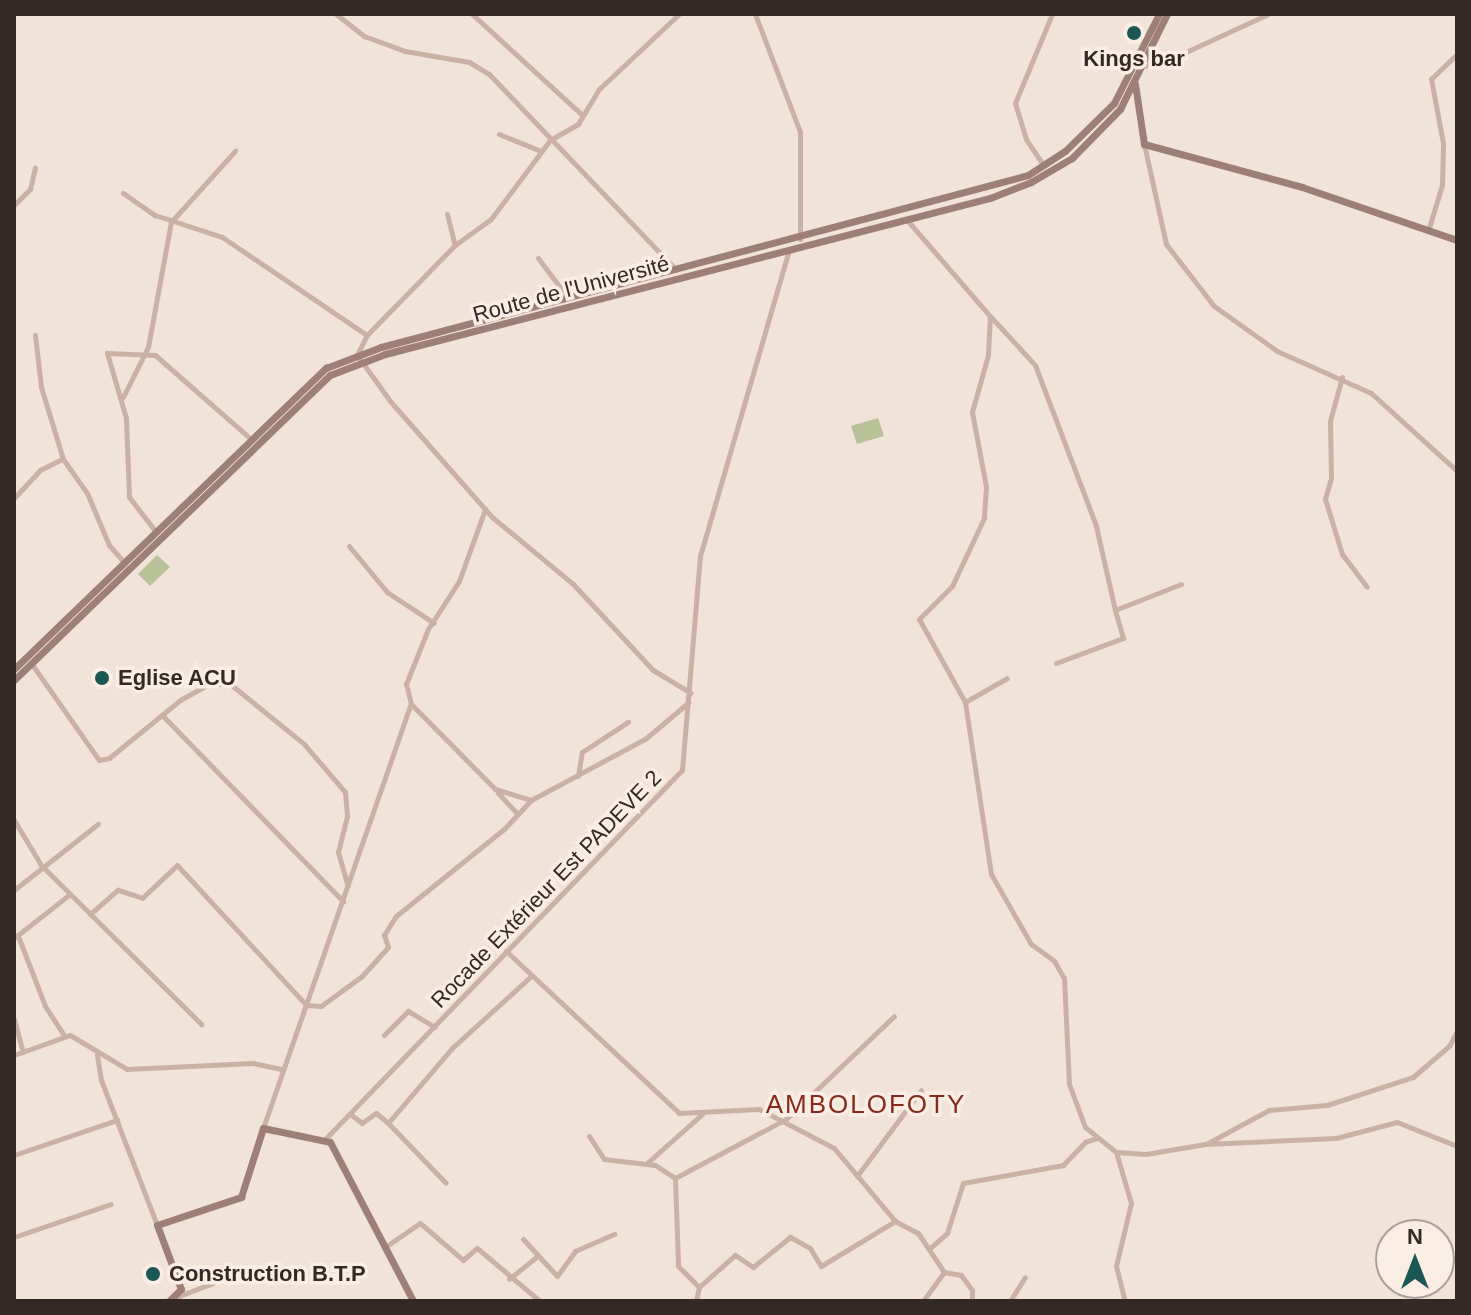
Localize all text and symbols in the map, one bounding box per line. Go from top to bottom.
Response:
marker: Kings bar [1125,24,1143,42]
place label: Kings bar [1083,46,1185,72]
street label: Route de l'Université [470,250,672,328]
place label: Eglise ACU [118,665,237,691]
marker: Eglise ACU [93,669,111,687]
street label: Rocade Extérieur Est PADEVE 2 [425,765,667,1013]
district label: AMBOLOFOTY [766,1089,966,1121]
north arrow [1375,1219,1455,1299]
text: N [1407,1224,1423,1249]
place label: Construction B.T.P [169,1261,366,1287]
marker: Construction B.T.P [144,1265,162,1283]

